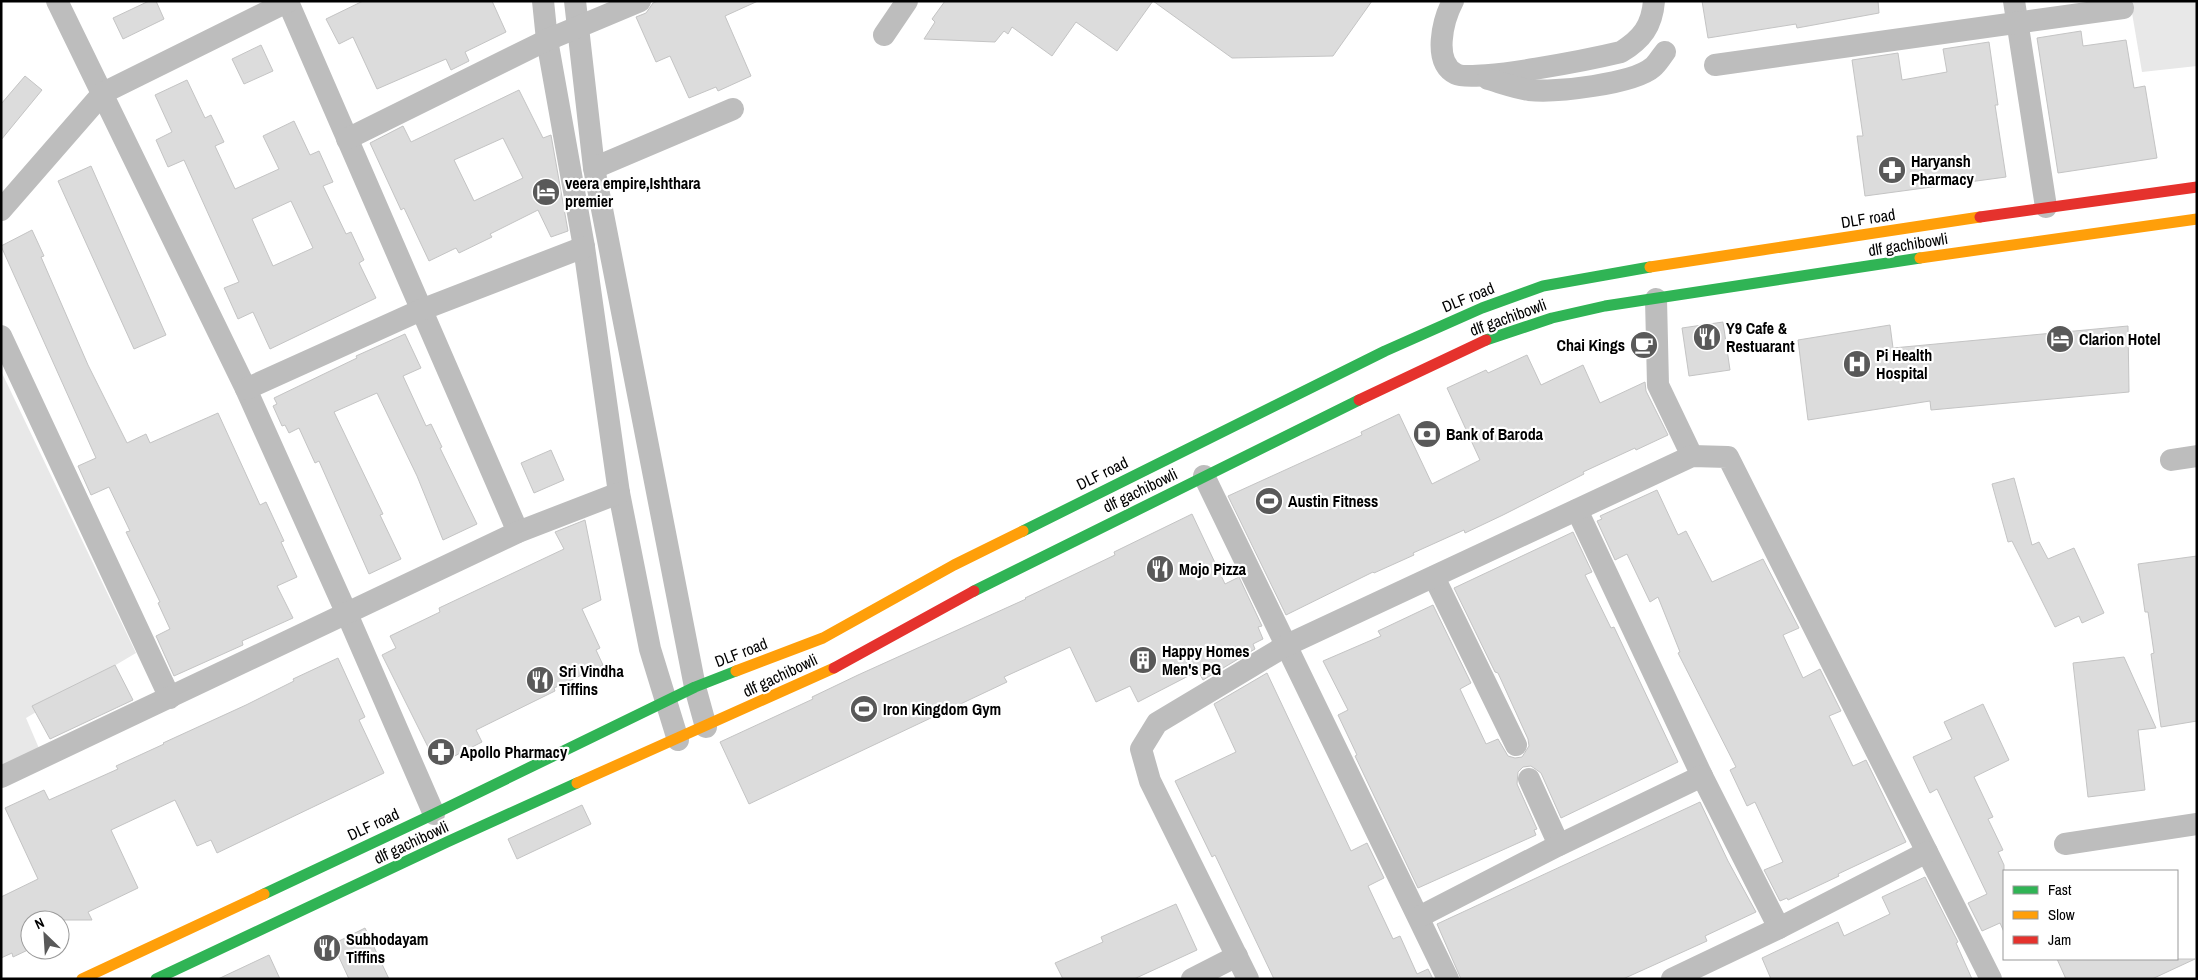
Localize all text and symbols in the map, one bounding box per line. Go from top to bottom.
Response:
place label: Haryansh Pharmacy [1911,150,1974,190]
pharmacy icon: Haryansh Pharmacy [1877,155,1907,185]
place label: veera empire,Ishthara premier [565,172,701,212]
hotel icon: veera empire,Ishthara premier [531,177,561,207]
street label: DLF road [1839,203,1897,233]
street label: dlf gachibowli [1867,227,1949,261]
street label: DLF road [1439,277,1497,317]
street label: dlf gachibowli [1467,293,1549,341]
place label: Y9 Cafe & Restuarant [1726,317,1795,357]
restaurant icon: Y9 Cafe & Restuarant [1692,322,1722,352]
hotel icon: Clarion Hotel [2045,324,2075,354]
place label: Clarion Hotel [2079,328,2161,350]
cafe icon: Chai Kings [1629,330,1659,360]
place label: Chai Kings [1556,334,1625,356]
place label: Pi Health Hospital [1876,344,1932,384]
hospital icon: Pi Health Hospital [1842,349,1872,379]
bank icon: Bank of Baroda [1412,419,1442,449]
place label: Bank of Baroda [1446,423,1544,445]
street label: DLF road [1073,451,1131,495]
street label: dlf gachibowli [1099,463,1181,517]
sports icon: Austin Fitness [1254,486,1284,516]
place label: Austin Fitness [1288,490,1378,512]
restaurant icon: Mojo Pizza [1145,554,1175,584]
place label: Mojo Pizza [1179,558,1247,580]
street label: DLF road [712,632,770,672]
place label: Happy Homes Men's PG [1162,640,1250,680]
building icon: Happy Homes Men's PG [1128,645,1158,675]
street label: dlf gachibowli [739,648,821,702]
place label: Sri Vindha Tiffins [559,660,624,700]
restaurant icon: Sri Vindha Tiffins [525,665,555,695]
sports icon: Iron Kingdom Gym [849,694,879,724]
place label: Iron Kingdom Gym [883,698,1001,720]
pharmacy icon: Apollo Pharmacy [426,737,456,767]
place label: Apollo Pharmacy [460,741,568,763]
street label: DLF road [344,802,402,846]
street label: dlf gachibowli [370,815,452,869]
legend [2003,870,2178,960]
text: Fast [2048,879,2072,900]
text: Slow [2048,904,2075,925]
north arrow [20,910,70,960]
text: N [32,913,47,933]
place label: Subhodayam Tiffins [346,928,428,968]
text: Jam [2048,929,2071,950]
restaurant icon: Subhodayam Tiffins [312,933,342,963]

